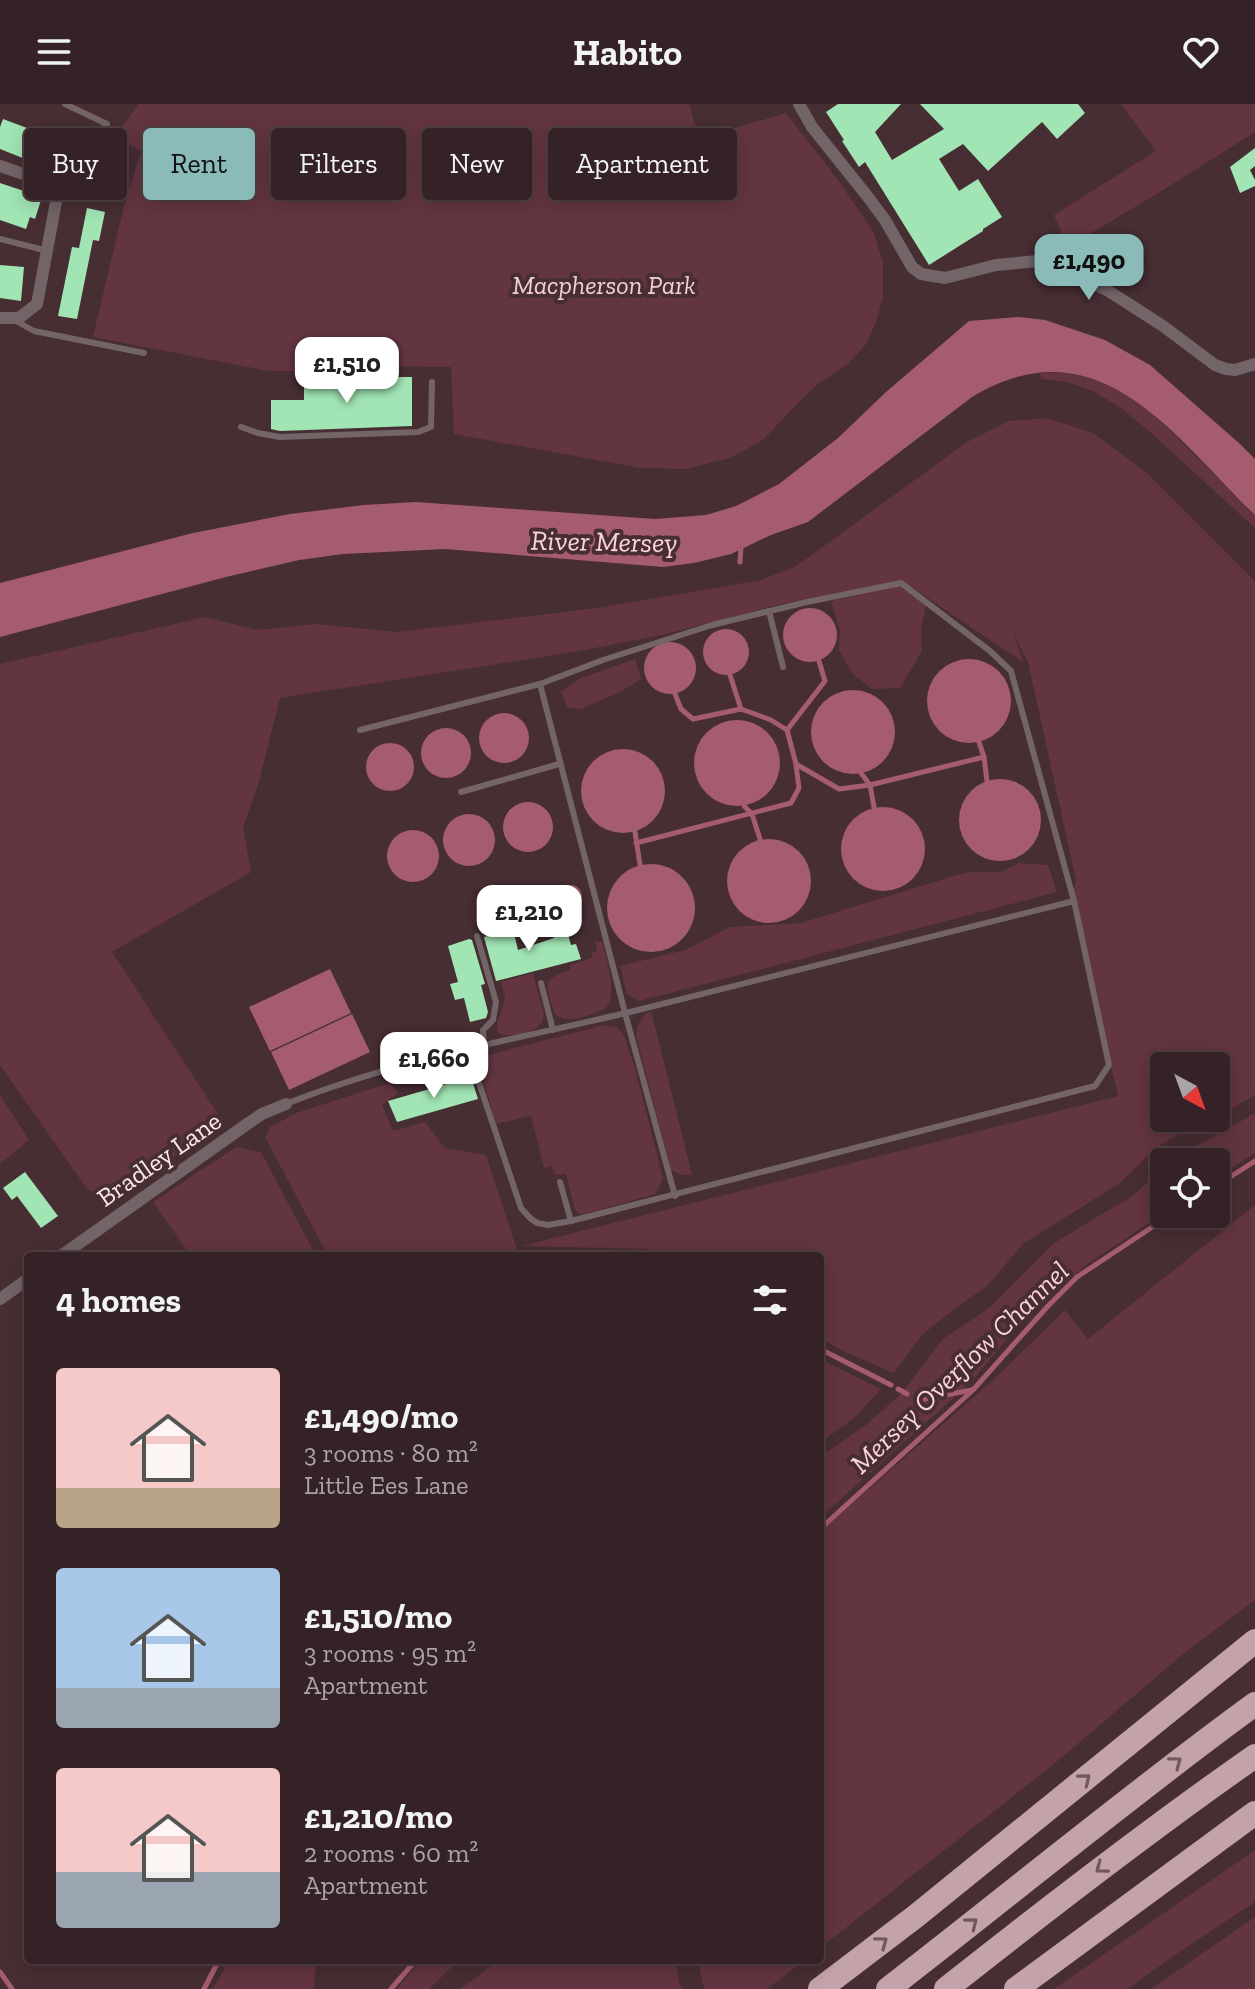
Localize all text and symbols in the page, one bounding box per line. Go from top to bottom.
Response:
icon: menu [32,30,76,74]
icon: heart [1179,30,1223,74]
text: Habito [573,31,682,74]
chip: Buy [24,128,127,200]
chip: Rent [143,128,255,200]
chip: Filters [271,128,406,200]
chip: New [422,128,532,200]
chip: Apartment [548,128,737,200]
pin: £1,490 [1024,234,1154,302]
text: £1,490 [1053,244,1125,276]
park label: Macpherson Park [512,269,696,301]
pin: £1,510 [282,337,412,405]
text: £1,510 [313,347,381,379]
water label: River Mersey [530,524,678,559]
pin: £1,210 [464,885,594,953]
text: £1,210 [495,895,563,927]
pin: £1,660 [369,1032,499,1100]
text: £1,660 [398,1042,470,1074]
north arrow [1150,1052,1230,1132]
map controls [1150,1052,1230,1228]
street label: Bradley Lane [91,1104,227,1214]
button: locate [1150,1148,1230,1228]
water label: Mersey Overflow Channel [843,1255,1075,1480]
icon: filters [748,1278,792,1322]
text: 4 homes [56,1280,181,1321]
text: £1,490/mo [304,1396,458,1437]
icon: home [120,1400,216,1496]
text: 3 rooms · 80 m² [304,1437,478,1469]
text: Little Ees Lane [304,1469,468,1501]
text: £1,510/mo [304,1596,452,1637]
icon: home [120,1600,216,1696]
text: 3 rooms · 95 m² [304,1637,476,1669]
text: Apartment [304,1669,427,1701]
one-way arrow [1167,1758,1182,1772]
one-way arrow [1076,1774,1090,1789]
text: £1,210/mo [304,1796,453,1837]
icon: home [120,1800,216,1896]
text: 2 rooms · 60 m² [304,1837,478,1869]
one-way arrow [1095,1858,1110,1872]
text: Apartment [304,1869,427,1901]
one-way arrow [963,1919,978,1933]
one-way arrow [873,1937,888,1951]

